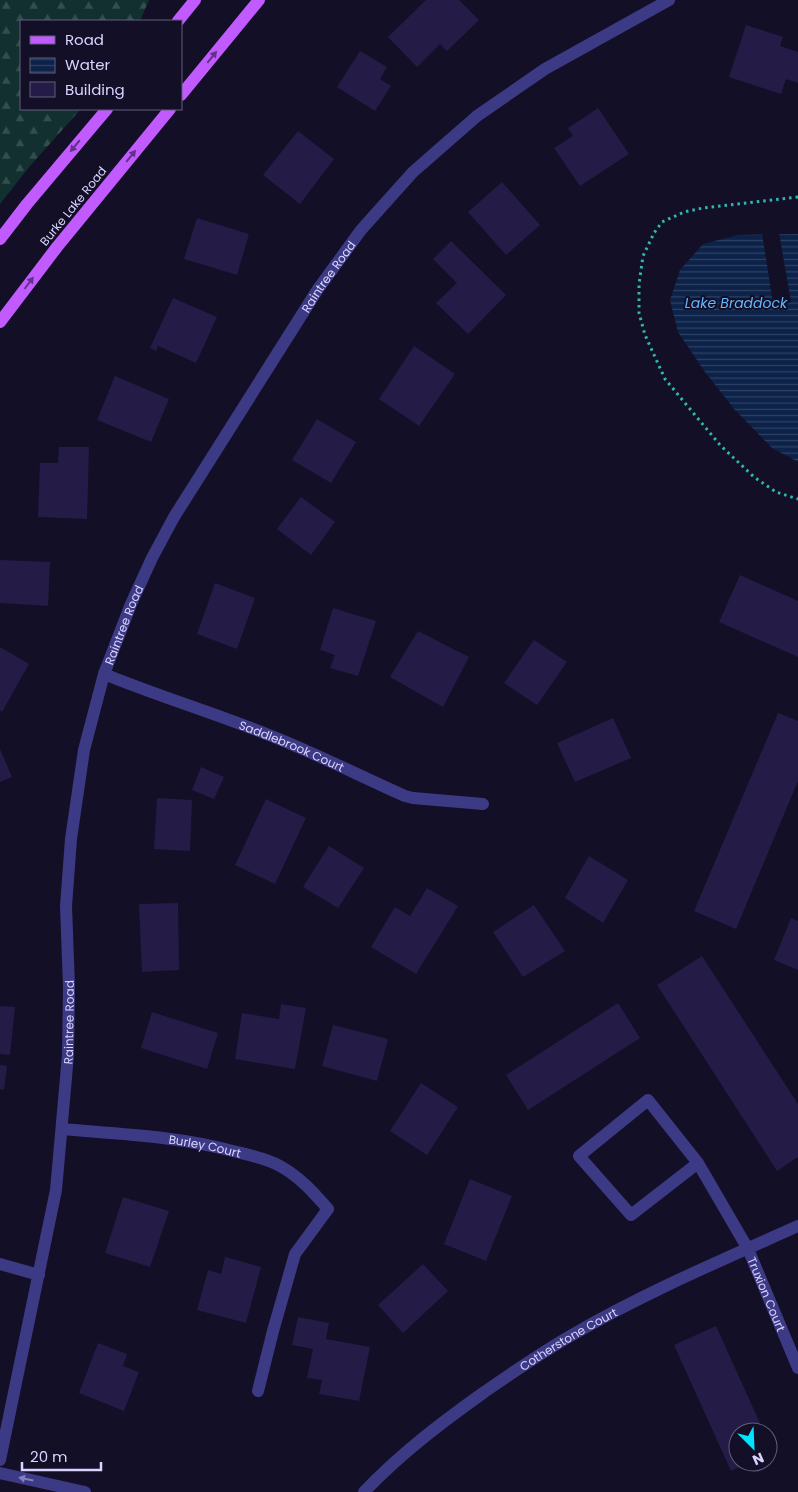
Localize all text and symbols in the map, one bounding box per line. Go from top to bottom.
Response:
legend [20,20,182,110]
text: Road [65,29,104,50]
one-way arrow [207,51,218,64]
text: Water [65,54,111,75]
text: Building [65,79,125,100]
one-way arrow [70,139,81,152]
one-way arrow [125,151,137,163]
street label: Burke Lake Road [36,163,110,249]
street label: Raintree Road [297,237,359,316]
one-way arrow [24,277,35,290]
water label: Lake Braddock [685,293,788,313]
street label: Raintree Road [100,582,147,667]
street label: Saddlebrook Court [237,716,347,775]
street label: Raintree Road [59,980,78,1065]
street label: Burley Court [168,1130,243,1161]
street label: Truxion Court [744,1254,790,1334]
street label: Cotherstone Court [516,1303,620,1374]
north arrow [728,1422,778,1472]
scale bar [22,1440,101,1472]
text: 20 m [30,1446,68,1467]
text: N [749,1448,767,1470]
one-way arrow [18,1475,33,1483]

